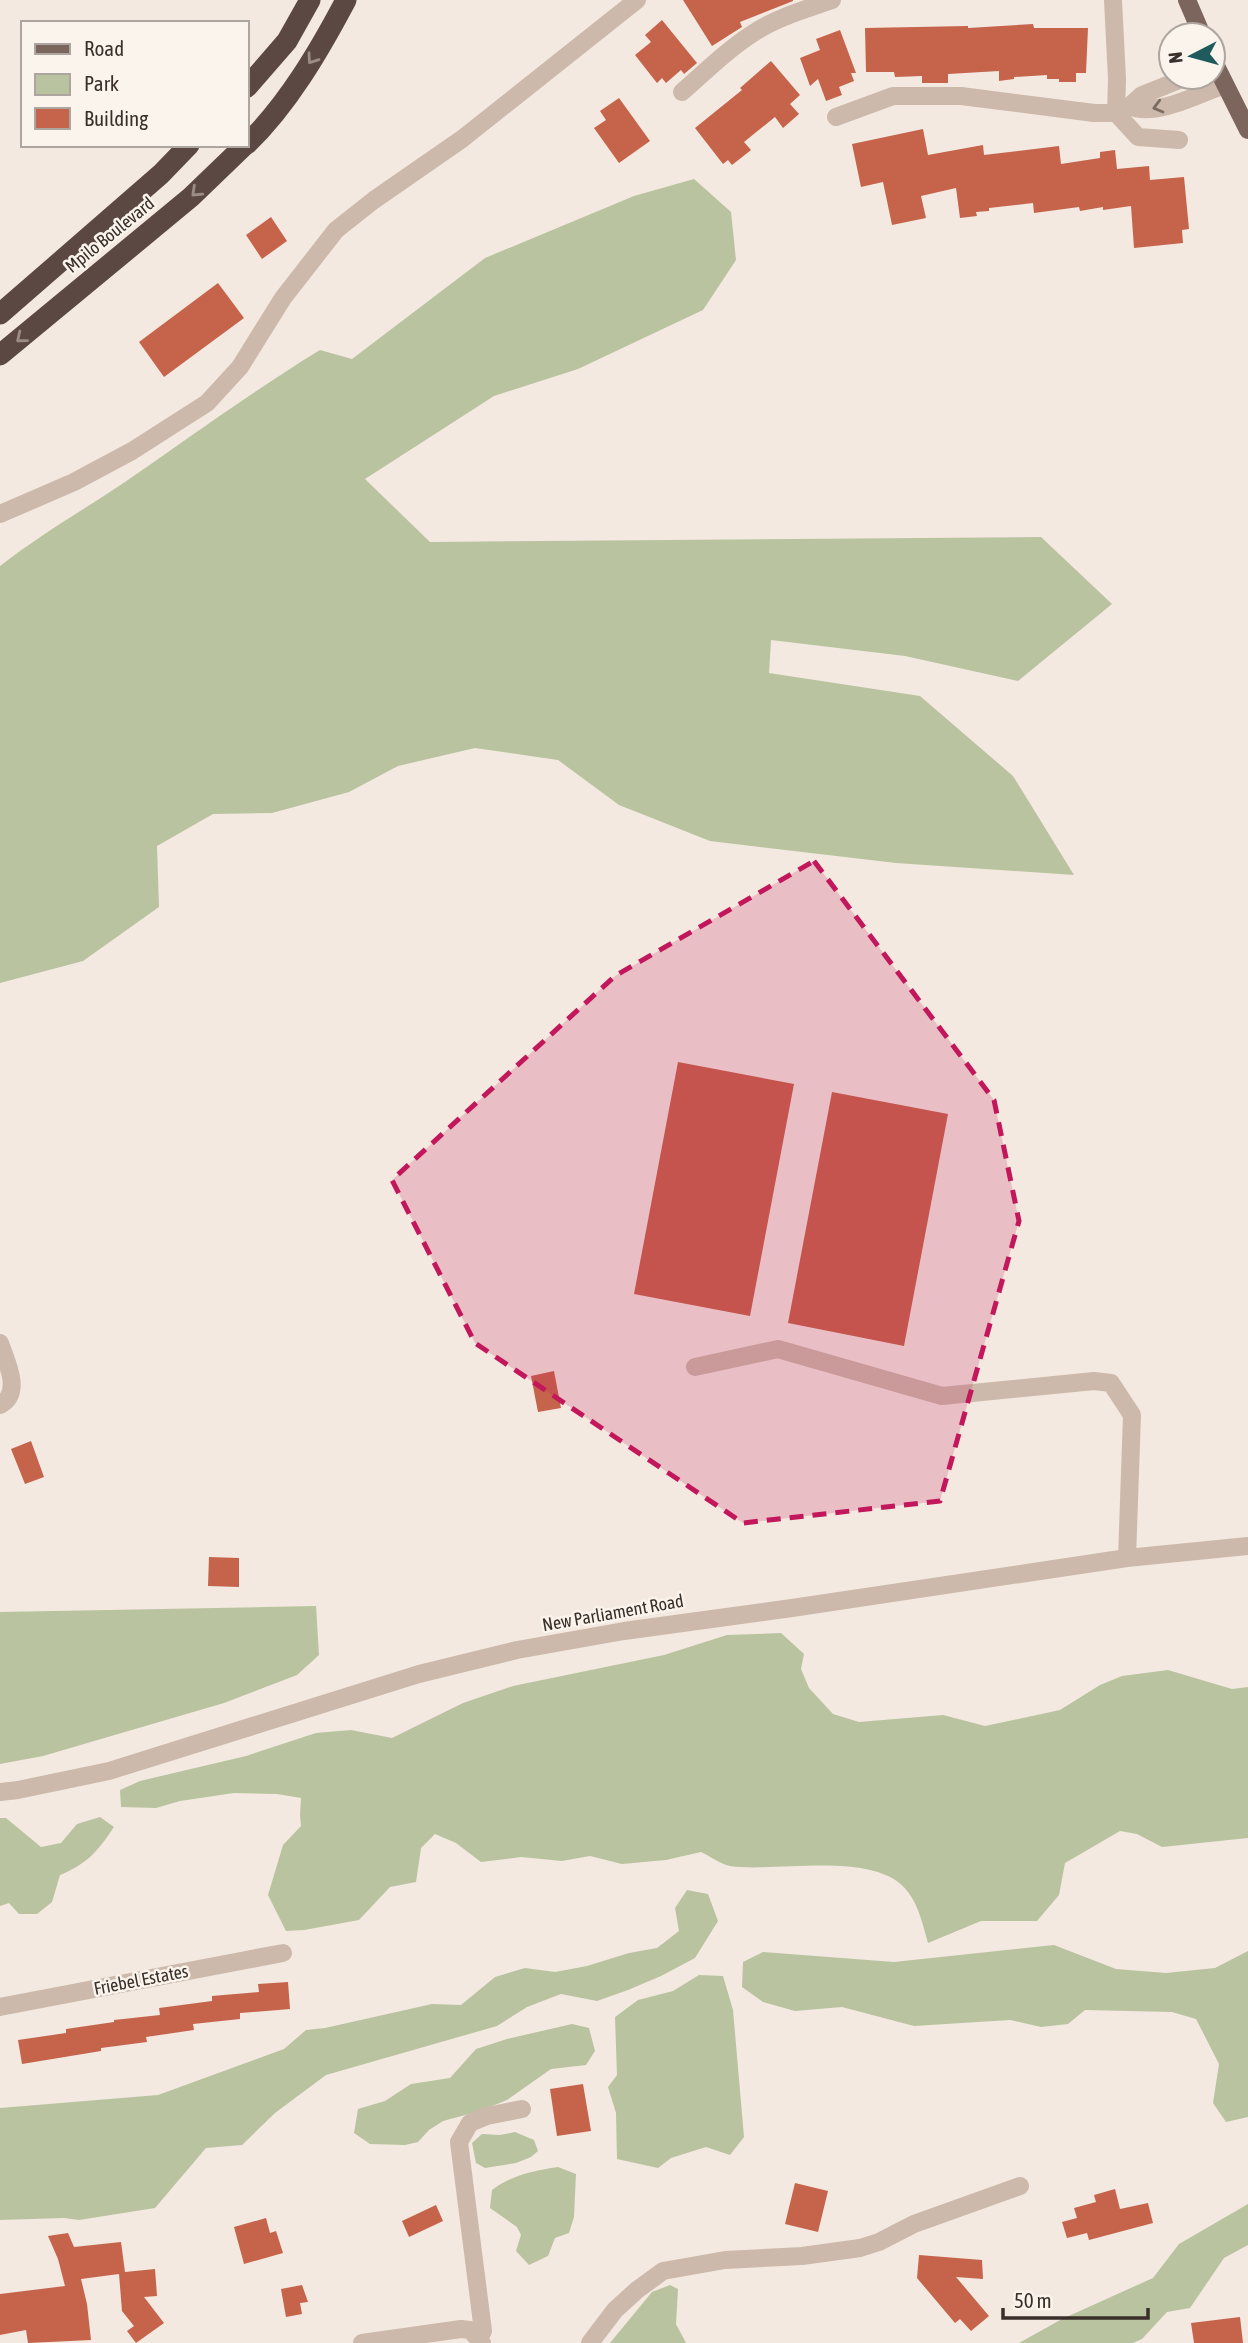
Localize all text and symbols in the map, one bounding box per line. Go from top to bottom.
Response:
legend [21,21,248,147]
north arrow [1157,21,1227,91]
text: Road [84,36,124,60]
one-way arrow [308,51,321,64]
text: N [1164,51,1187,65]
text: Park [84,71,119,95]
one-way arrow [1153,99,1165,113]
text: Building [84,106,148,130]
one-way arrow [191,184,204,197]
street label: Mpilo Boulevard [61,192,158,277]
one-way arrow [16,329,28,342]
street label: New Parliament Road [541,1590,685,1635]
street label: Friebel Estates [92,1960,190,1999]
scale bar [1003,2276,1148,2320]
text: 50 m [1014,2288,1052,2312]

